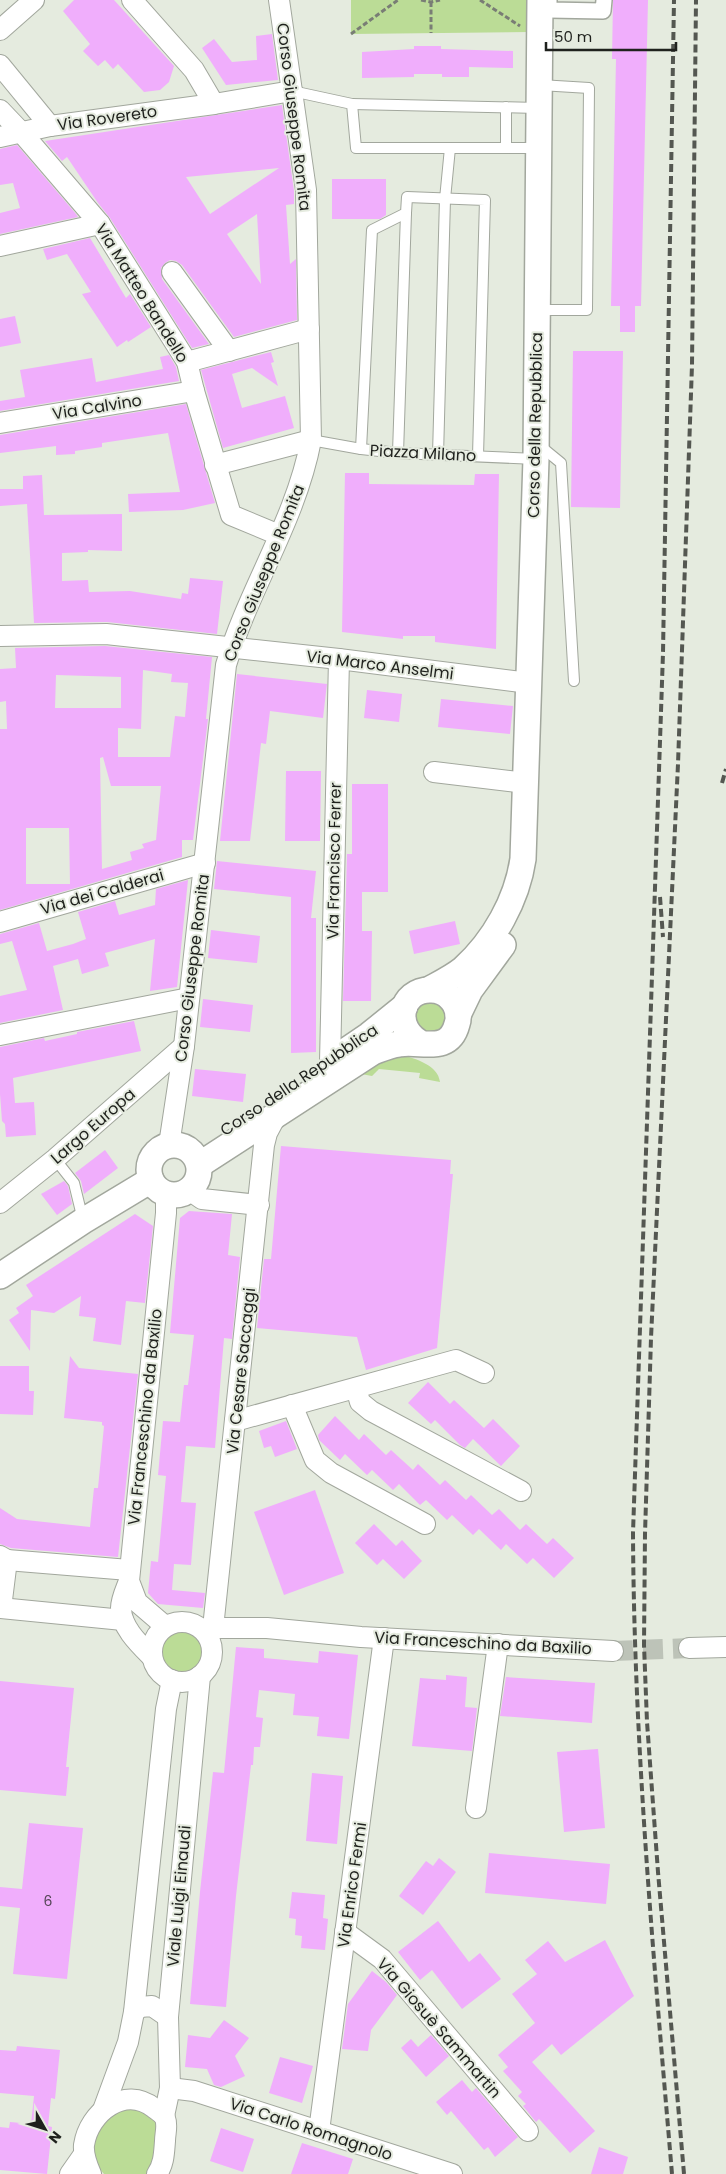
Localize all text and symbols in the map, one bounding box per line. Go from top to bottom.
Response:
scale bar [546,20,676,52]
street label: Corso Giuseppe Romita [271,22,317,212]
text: 50 m [554,26,592,47]
street label: Via Rovereto [56,100,158,136]
street label: Via Matteo Bandello [90,219,194,367]
street label: Corso della Repubblica [522,332,548,518]
street label: Via Calvino [51,389,143,425]
street label: Piazza Milano [369,439,477,467]
street label: Corso Giuseppe Romita [218,481,310,665]
street label: Via Marco Anselmi [305,645,455,685]
street label: Via Francisco Ferrer [321,782,347,940]
street label: Via dei Calderai [38,863,166,921]
street label: Corso Giuseppe Romita [169,873,215,1063]
street label: Corso della Repubblica [216,1019,382,1141]
street label: Largo Europa [46,1083,140,1169]
street label: Via Cesare Saccaggi [221,1287,261,1455]
street label: Via Franceschino da Baxilio [122,1307,168,1527]
street label: Via Franceschino da Baxilio [374,1626,592,1660]
street label: Via Enrico Fermi [332,1821,372,1949]
street label: Viale Luigi Einaudi [161,1824,197,1968]
house number: 6 [44,1891,53,1911]
street label: Via Giosuè Sammartin [372,1953,506,2103]
street label: Via Carlo Romagnolo [227,2092,395,2166]
north arrow [20,2104,70,2154]
text: N [44,2127,66,2148]

